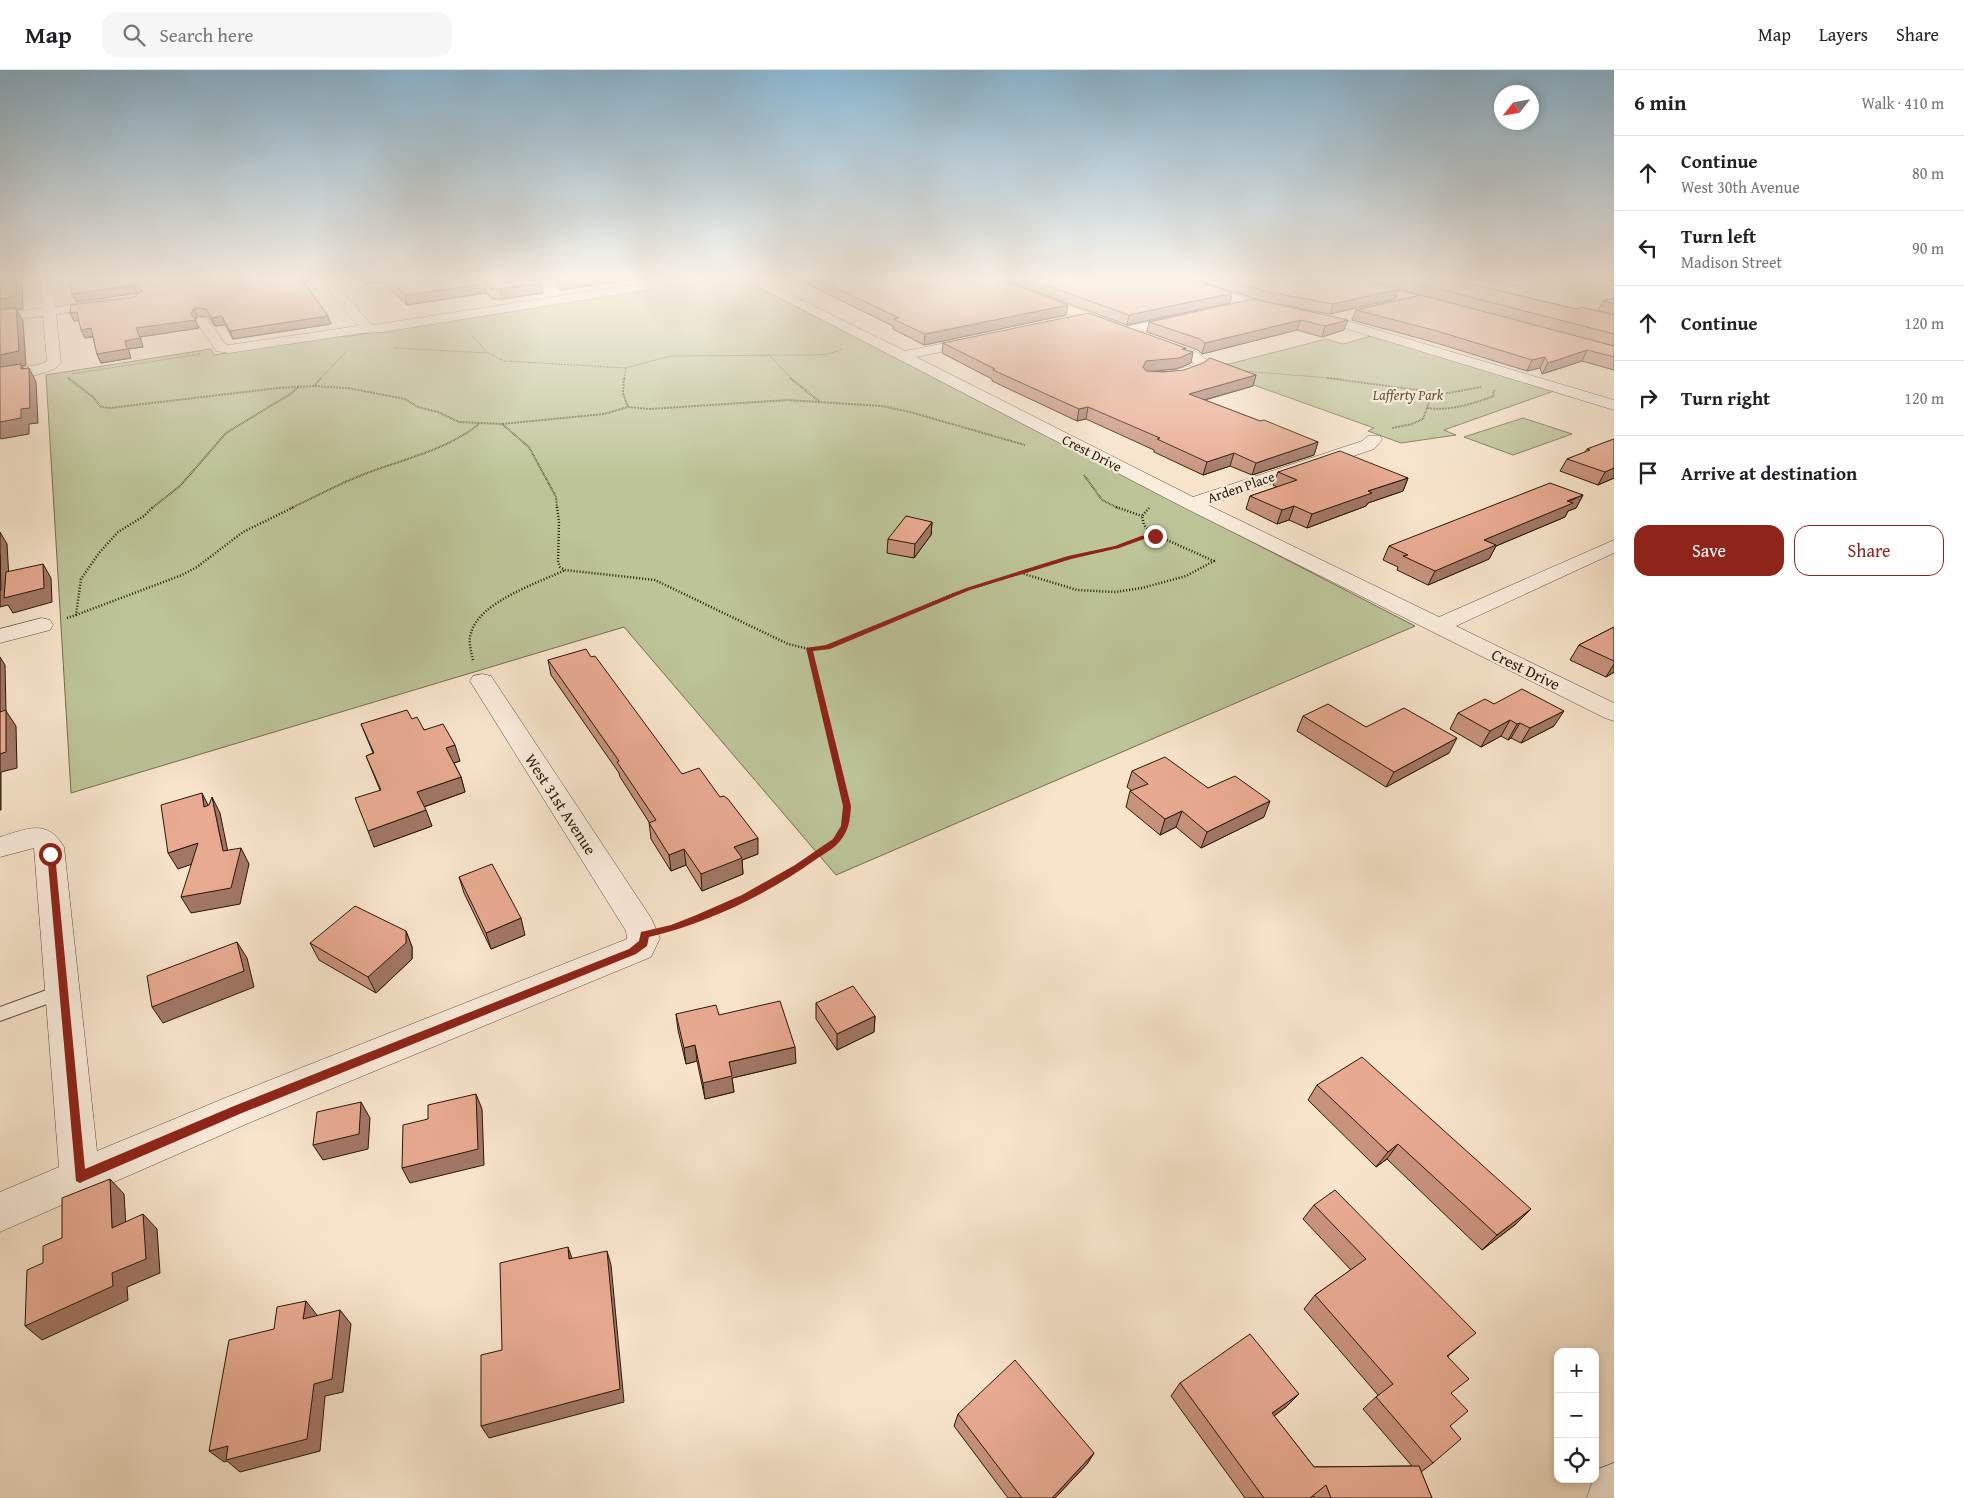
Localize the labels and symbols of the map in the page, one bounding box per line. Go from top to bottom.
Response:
north arrow [1494,85,1539,130]
park label: Lafferty Park [1372,385,1444,405]
street label: Crest Drive [1059,429,1126,477]
street label: Arden Place [1205,466,1278,508]
route end [1144,525,1167,548]
street label: Crest Drive [1487,642,1565,696]
street label: West 31st Avenue [519,749,603,859]
route start [39,843,62,866]

